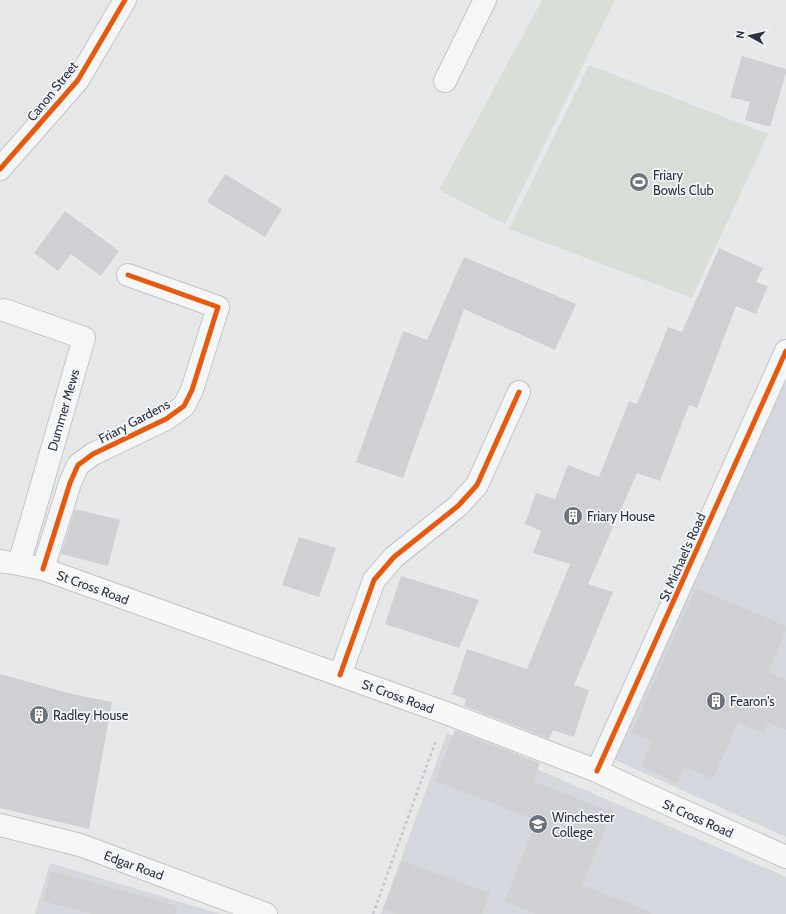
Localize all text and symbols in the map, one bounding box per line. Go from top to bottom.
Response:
north arrow [730,16,770,56]
text: N [733,30,748,39]
street label: Canon Street [23,57,81,124]
place label: Friary Bowls Club [653,167,714,198]
sports icon: Friary Bowls Club [628,171,650,193]
street label: Dummer Mews [44,367,83,453]
street label: Friary Gardens [96,395,173,446]
building icon: Friary House [562,505,584,527]
place label: Friary House [587,508,655,524]
street label: St Michael's Road [655,510,709,604]
street label: St Cross Road [55,567,131,607]
street label: St Cross Road [360,676,436,716]
building icon: Fearon's [705,690,727,712]
place label: Fearon's [730,693,775,709]
building icon: Radley House [28,704,50,726]
place label: Radley House [53,707,129,723]
street label: St Cross Road [660,795,736,841]
place label: Winchester College [552,809,615,840]
school or university icon: Winchester College [527,813,549,835]
street label: Edgar Road [102,847,166,883]

